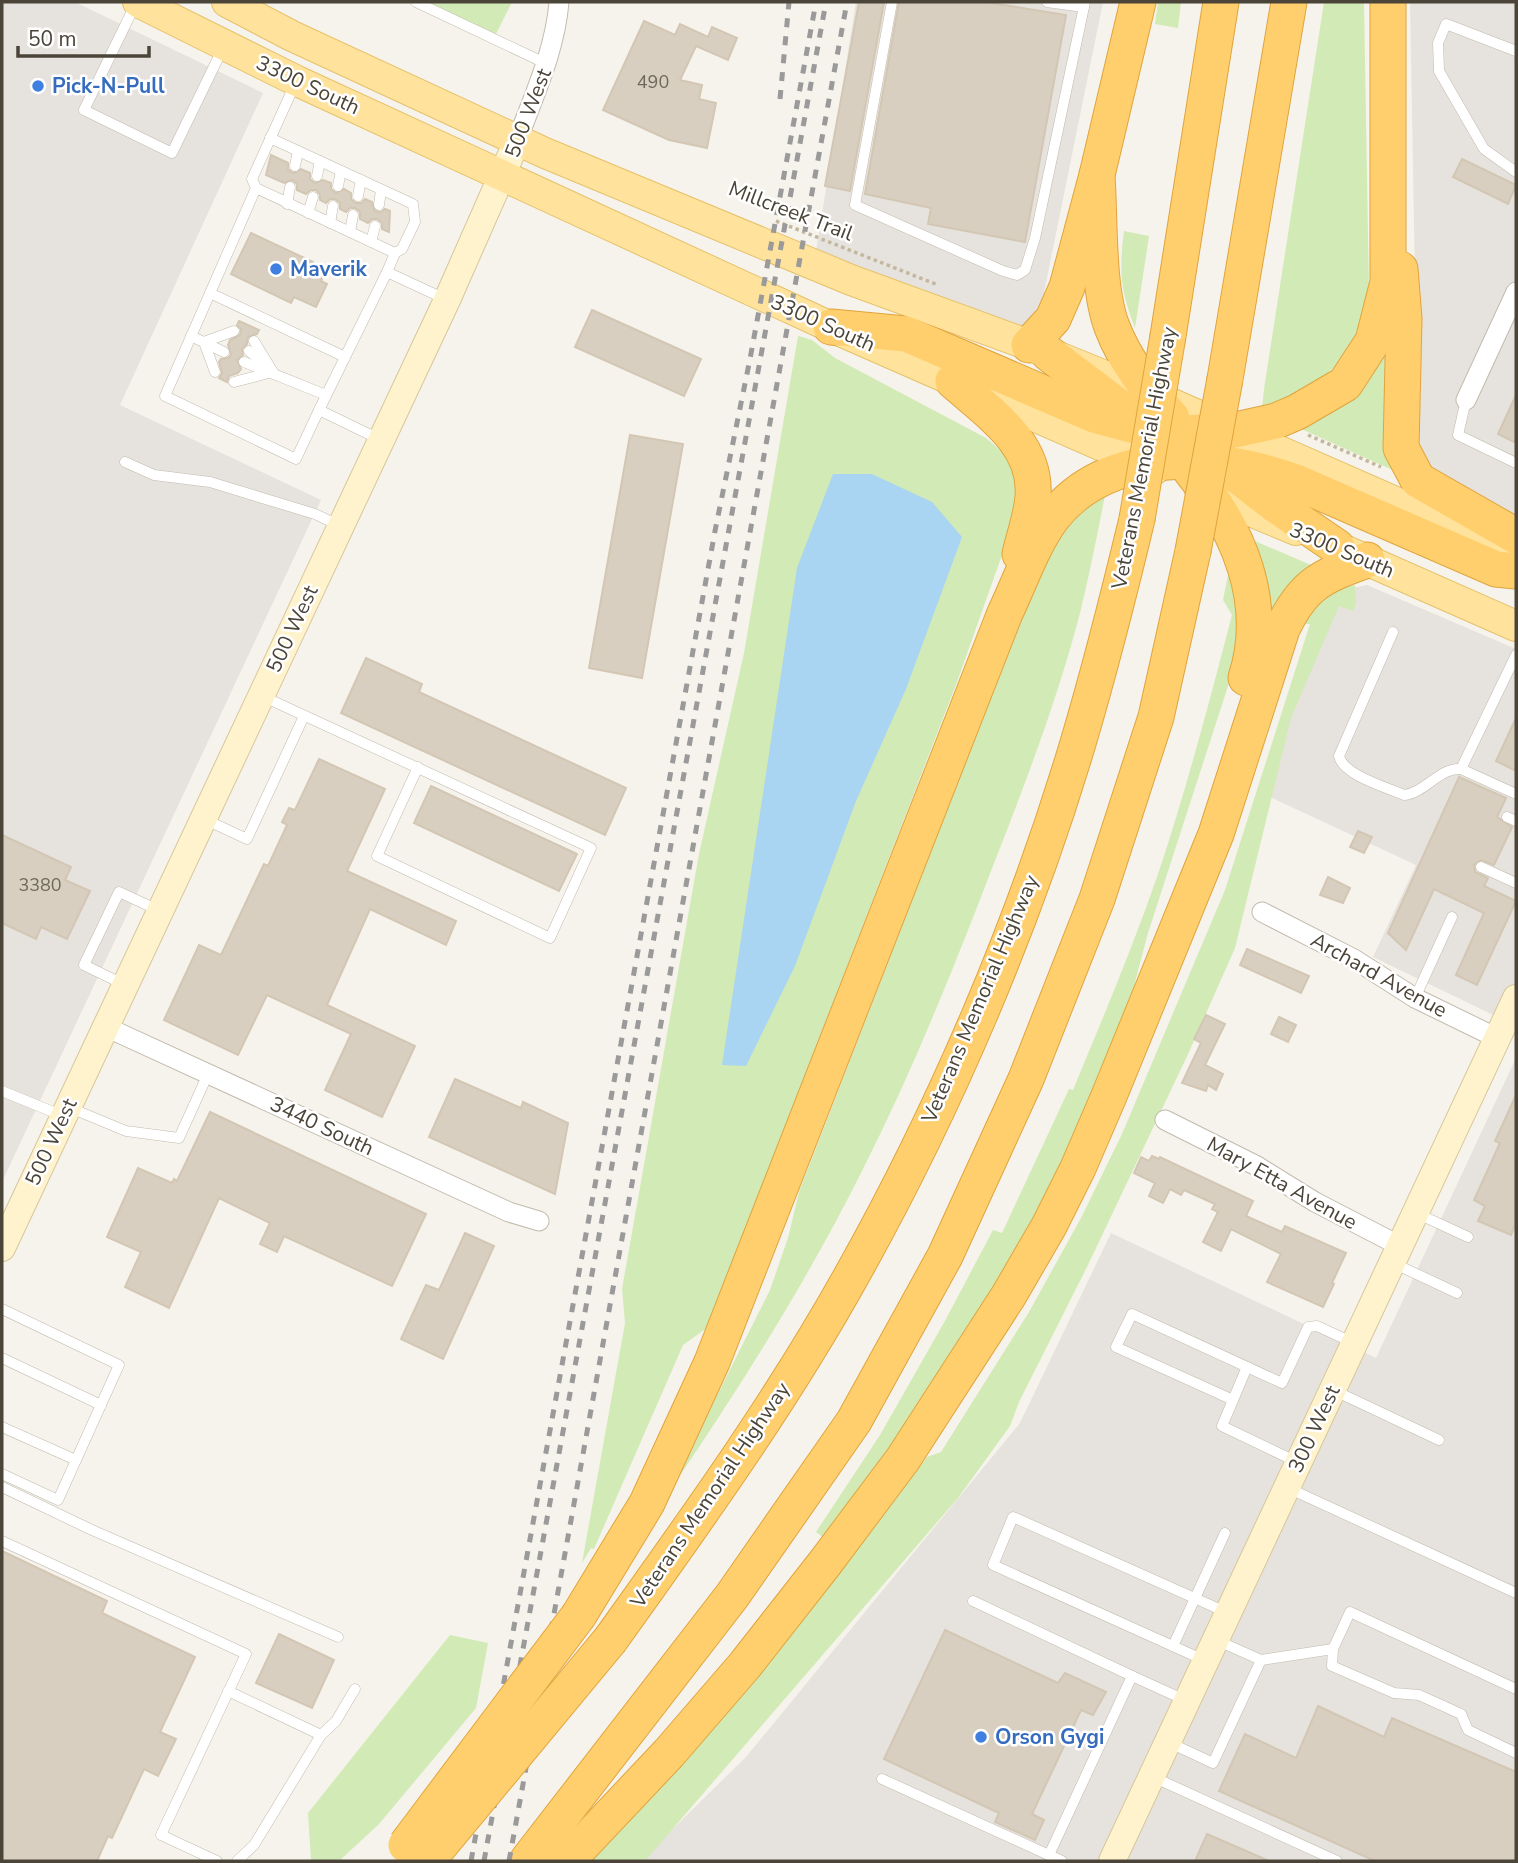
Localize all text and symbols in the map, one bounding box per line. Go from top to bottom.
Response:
scale bar [18,14,149,58]
text: 50 m [28,25,77,53]
street label: 3300 South [252,49,364,121]
street label: 500 West [498,64,558,162]
house number: 490 [637,70,669,94]
place label: Pick-N-Pull [52,72,165,100]
marker: Pick-N-Pull [30,78,46,94]
street label: Millcreek Trail [725,174,858,248]
place label: Maverik [290,255,367,283]
marker: Maverik [268,261,284,277]
street label: 3300 South [766,288,880,358]
street label: Veterans Memorial Highway [1105,324,1183,593]
street label: 3300 South [1285,515,1399,585]
street label: 500 West [260,580,325,677]
street label: Veterans Memorial Highway [915,870,1045,1128]
house number: 3380 [18,873,62,897]
street label: Archard Avenue [1306,926,1452,1024]
street label: 3440 South [266,1090,378,1162]
street label: 500 West [19,1093,84,1190]
street label: Mary Etta Avenue [1202,1130,1362,1236]
street label: Veterans Memorial Highway [623,1376,796,1614]
street label: 300 West [1282,1380,1347,1477]
place label: Orson Gygi [995,1723,1104,1751]
marker: Orson Gygi [973,1729,989,1745]

